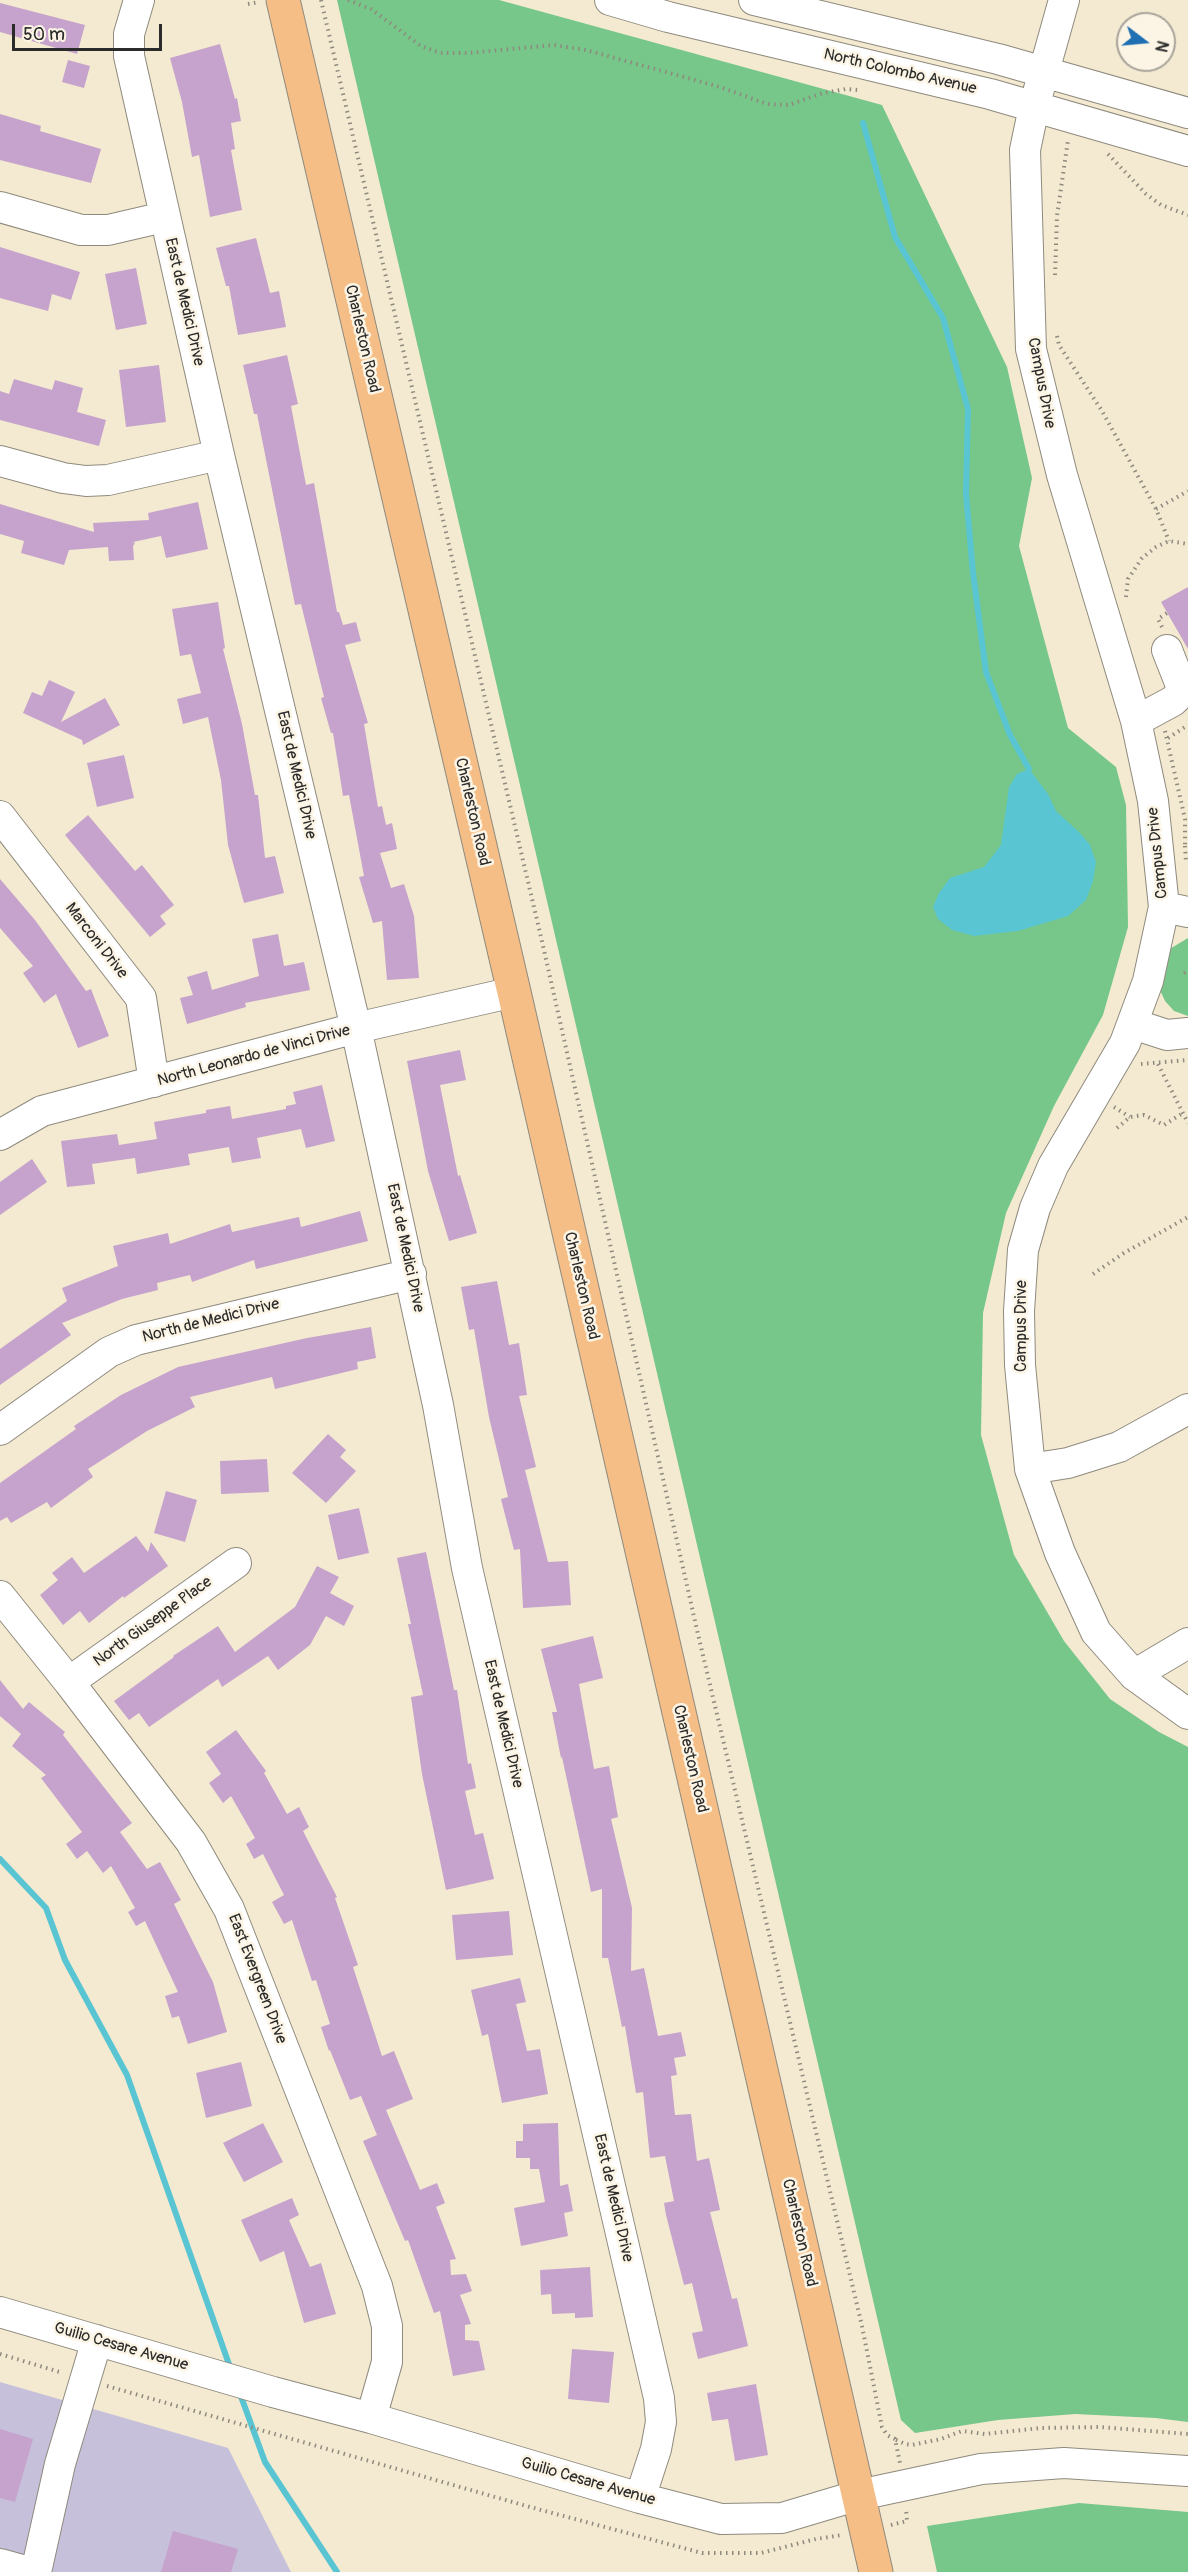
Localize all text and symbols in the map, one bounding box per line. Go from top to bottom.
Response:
scale bar [15,12,165,50]
north arrow [1116,12,1176,72]
text: 50 m [23,23,65,46]
text: N [1150,38,1172,54]
street label: North Colombo Avenue [822,45,978,99]
street label: East de Medici Drive [160,236,208,368]
street label: Charleston Road [340,283,384,395]
street label: Campus Drive [1023,336,1059,430]
street label: East de Medici Drive [272,709,320,841]
street label: Charleston Road [450,756,494,868]
street label: Campus Drive [1144,806,1172,900]
street label: Marconi Drive [60,899,132,983]
street label: North Leonardo de Vinci Drive [156,1021,352,1091]
street label: East de Medici Drive [382,1182,428,1314]
street label: Charleston Road [559,1230,603,1342]
street label: Campus Drive [1012,1280,1032,1372]
street label: North de Medici Drive [140,1295,282,1347]
street label: North Giuseppe Place [90,1573,216,1671]
street label: East de Medici Drive [479,1658,527,1790]
street label: Charleston Road [668,1703,712,1815]
street label: East Evergreen Drive [223,1911,291,2047]
street label: East de Medici Drive [589,2132,637,2264]
street label: Charleston Road [777,2177,821,2289]
street label: Guilio Cesare Avenue [52,2319,190,2375]
street label: Guilio Cesare Avenue [519,2454,657,2510]

